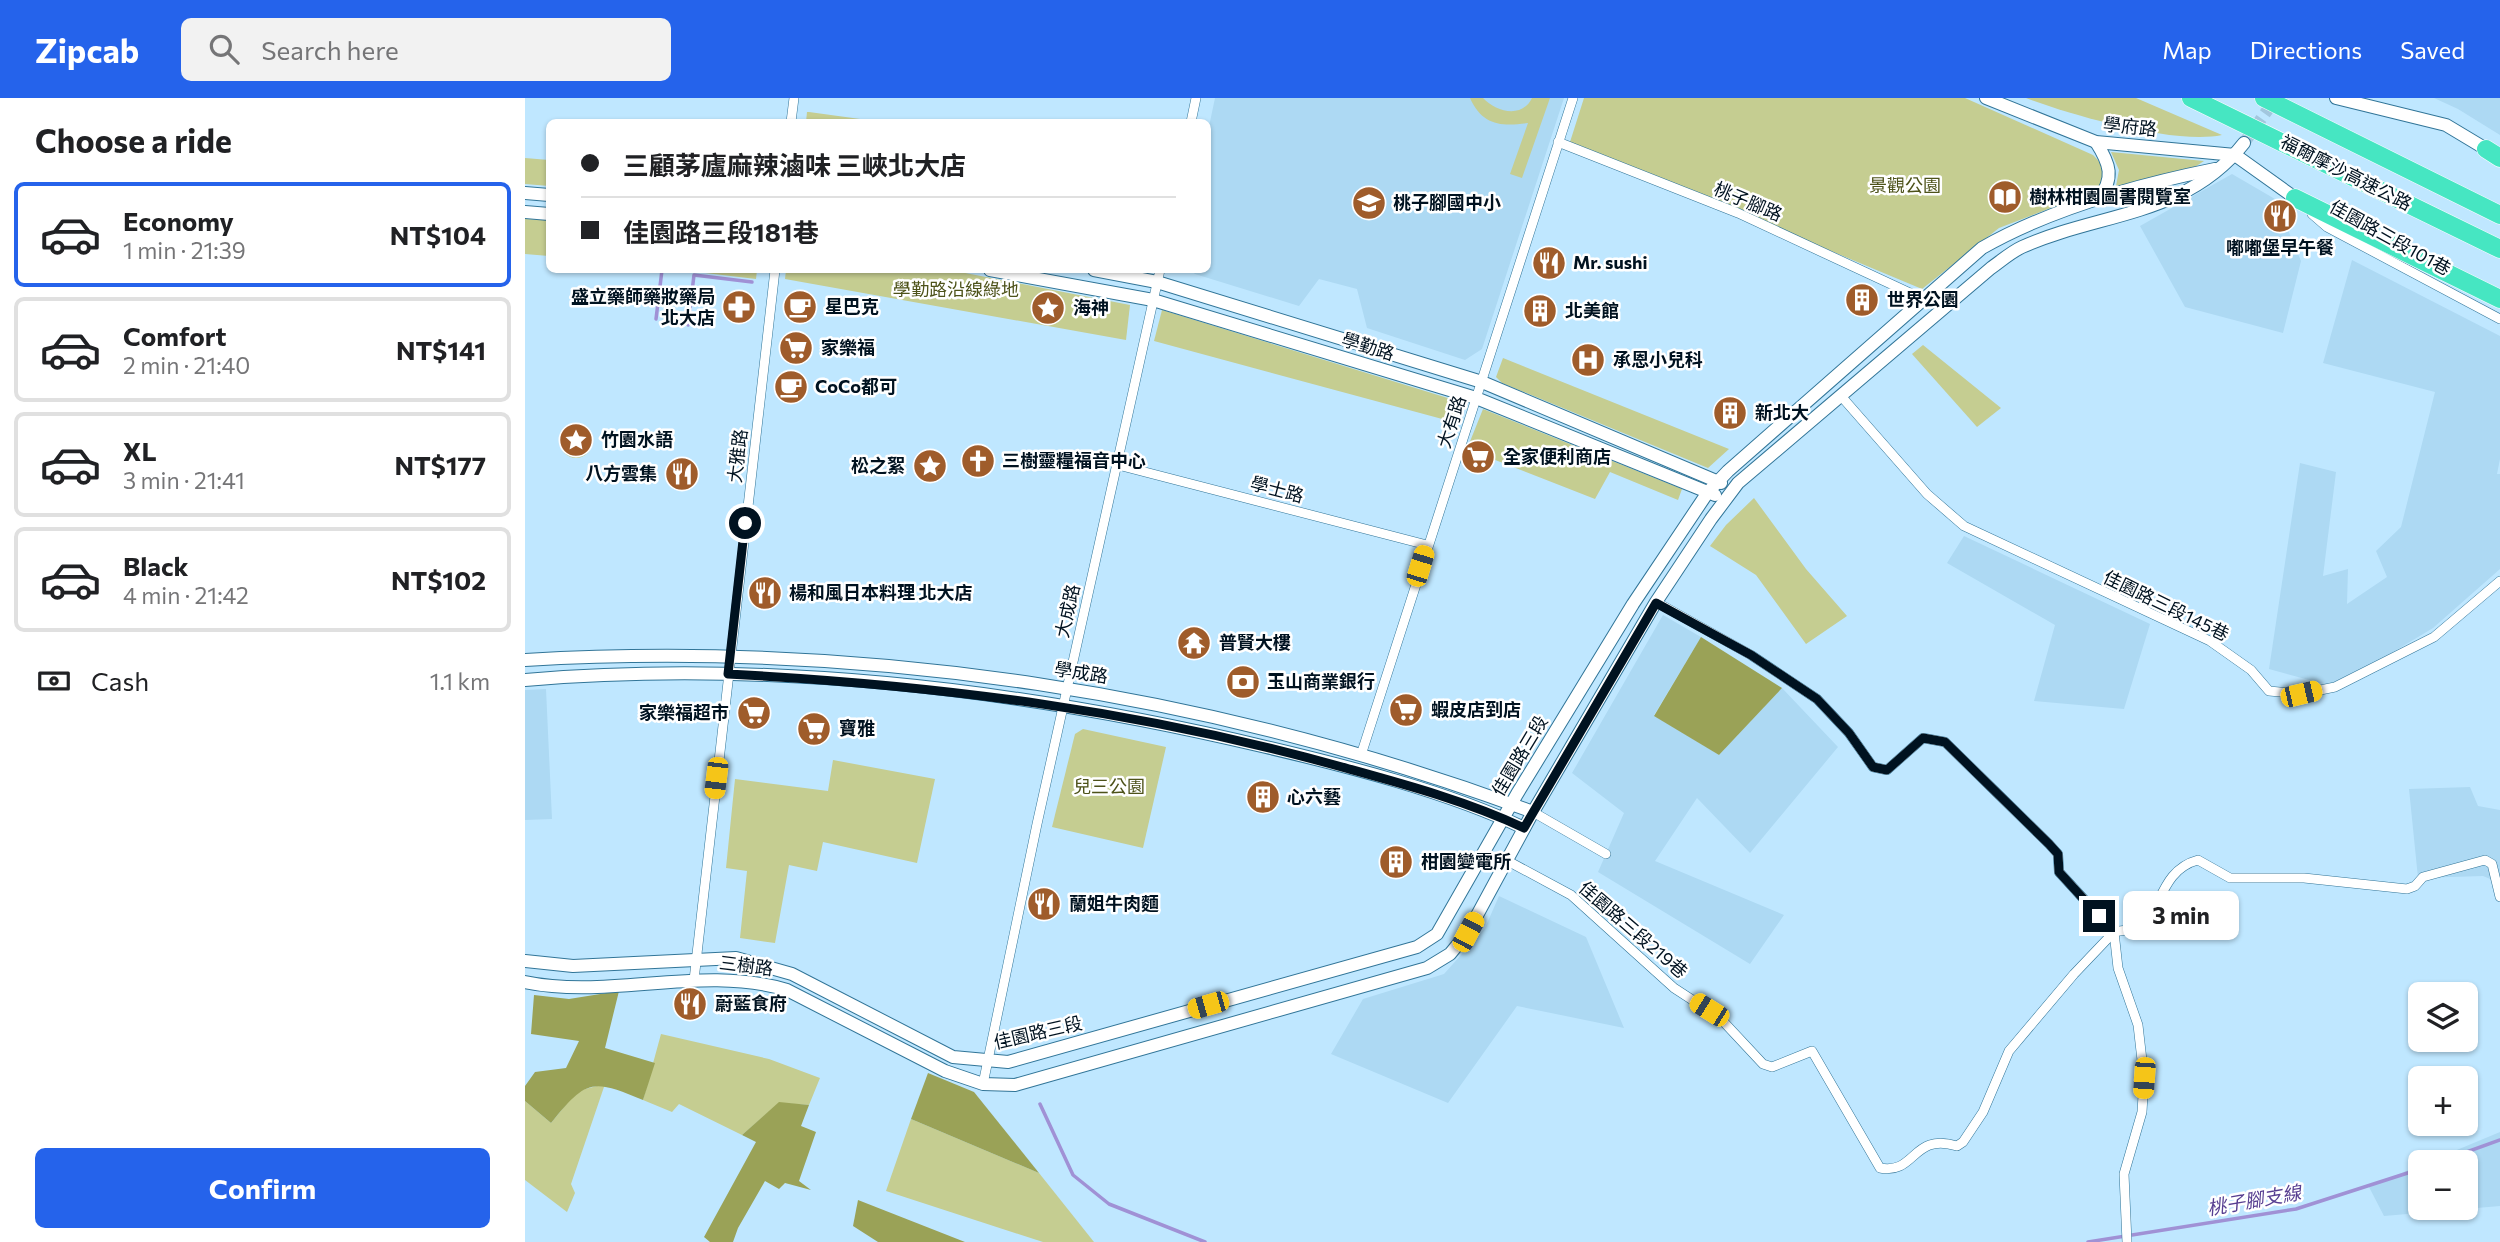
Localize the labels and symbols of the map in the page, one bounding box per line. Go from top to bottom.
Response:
street label: 學府路 [2102,112,2158,140]
street label: 福爾摩沙高速公路 [2277,130,2416,215]
park label: 景觀公園 [1869,174,1941,196]
street label: 桃子腳路 [1711,177,1786,225]
library icon: 樹林柑園圖書閱覽室 [1986,178,2024,216]
school or university icon: 桃子腳國中小 [1350,184,1388,222]
place label: 樹林柑園圖書閱覽室 [2029,185,2191,207]
place label: 桃子腳國中小 [1393,191,1501,213]
street label: 佳園路三段101巷 [2326,195,2455,280]
restaurant icon: 嘟嘟堡早午餐 [2261,197,2299,235]
place label: 嘟嘟堡早午餐 [2226,236,2334,258]
restaurant icon: Mr. sushi [1530,244,1568,282]
place label: Mr. sushi [1573,251,1648,273]
park label: 學勤路沿線綠地 [893,278,1019,300]
building icon: 世界公園 [1843,281,1881,319]
place label: 盛立藥師藥妝藥局 北大店 [571,285,715,328]
pharmacy icon: 盛立藥師藥妝藥局 北大店 [720,288,758,326]
cafe icon: 星巴克 [781,288,819,326]
place label: 世界公園 [1887,288,1959,310]
place icon: 海神 [1029,289,1067,327]
building icon: 北美館 [1521,292,1559,330]
place label: 星巴克 [825,295,879,317]
place label: 海神 [1073,296,1109,318]
place label: 北美館 [1565,299,1619,321]
street label: 學勤路 [1339,328,1397,364]
supermarket icon: 家樂福 [777,329,815,367]
place label: 家樂福 [821,336,875,358]
hospital icon: 承恩小兒科 [1569,341,1607,379]
place label: 承恩小兒科 [1613,348,1703,370]
cafe icon: CoCo都可 [772,368,810,406]
place label: CoCo都可 [815,375,897,397]
street label: 大有路 [1432,393,1470,451]
building icon: 新北大 [1711,394,1749,432]
place label: 新北大 [1755,401,1809,423]
place icon: 竹園水語 [557,421,595,459]
place label: 竹園水語 [601,428,673,450]
street label: 大雅路 [723,428,751,484]
supermarket icon: 全家便利商店 [1459,438,1497,476]
church icon: 三樹靈糧福音中心 [959,442,997,480]
place label: 全家便利商店 [1503,445,1611,467]
place icon: 松之絮 [911,447,949,485]
place label: 三樹靈糧福音中心 [1002,449,1146,471]
place label: 松之絮 [851,454,905,476]
restaurant icon: 八方雲集 [663,455,701,493]
place label: 八方雲集 [585,462,657,484]
street label: 學士路 [1248,471,1306,507]
route start [729,507,761,539]
car [1404,543,1437,589]
street label: 佳園路三段145巷 [2100,565,2233,645]
restaurant icon: 楊和風日本料理 北大店 [746,574,784,612]
place label: 楊和風日本料理 北大店 [789,581,972,603]
street label: 大成路 [1050,582,1084,640]
temple icon: 普賢大樓 [1175,624,1213,662]
place label: 普賢大樓 [1219,631,1291,653]
street label: 學成路 [1053,657,1110,687]
bank icon: 玉山商業銀行 [1224,663,1262,701]
place label: 玉山商業銀行 [1267,670,1375,692]
car [2279,679,2324,709]
supermarket icon: 蝦皮店到店 [1387,691,1425,729]
supermarket icon: 家樂福超市 [735,694,773,732]
place label: 蝦皮店到店 [1431,698,1521,720]
place label: 家樂福超市 [639,701,729,723]
supermarket icon: 寶雅 [795,710,833,748]
street label: 佳園路三段 [1487,711,1552,800]
place label: 寶雅 [839,717,875,739]
car [704,756,729,800]
park label: 兒三公園 [1073,775,1145,797]
building icon: 心六藝 [1244,778,1282,816]
place label: 心六藝 [1287,785,1341,807]
building icon: 柑園變電所 [1377,843,1415,881]
place label: 柑園變電所 [1421,850,1511,872]
street label: 佳園路三段219巷 [1575,876,1692,982]
restaurant icon: 蘭姐牛肉麵 [1025,885,1063,923]
place label: 蘭姐牛肉麵 [1069,892,1159,914]
callout: 3 min [2123,892,2239,940]
route end [2083,900,2115,932]
car [1449,909,1488,955]
street label: 三樹路 [718,951,774,979]
restaurant icon: 蔚藍食府 [671,985,709,1023]
car [1185,989,1232,1021]
car [1686,990,1733,1030]
place label: 蔚藍食府 [715,992,787,1014]
street label: 佳園路三段 [991,1011,1084,1053]
car [2133,1056,2156,1100]
water label: 桃子腳支線 [2205,1180,2305,1219]

